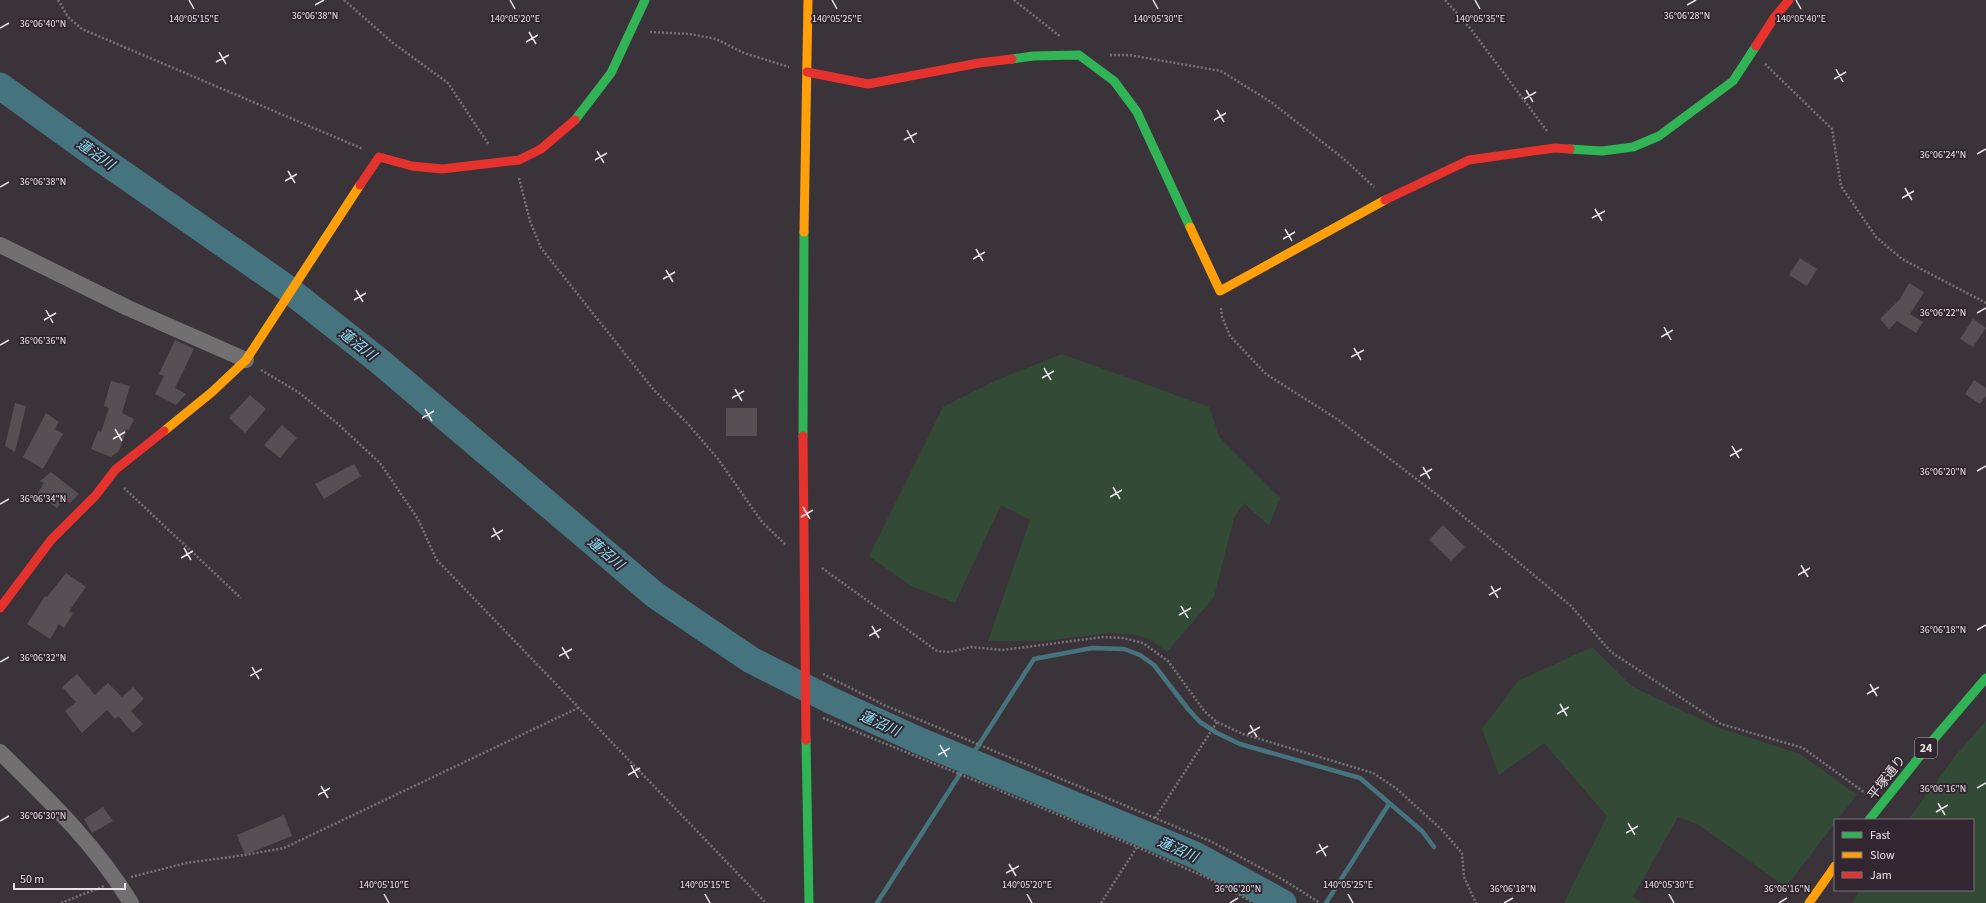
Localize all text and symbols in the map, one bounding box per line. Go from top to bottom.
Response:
text: 36°06'38"N [292,9,338,23]
text: 36°06'28"N [1664,9,1710,23]
text: 140°05'15"E [169,12,219,26]
text: 140°05'20"E [490,12,540,26]
text: 140°05'25"E [812,12,862,26]
text: 140°05'30"E [1133,12,1183,26]
text: 140°05'35"E [1455,12,1505,26]
text: 140°05'40"E [1776,12,1826,26]
text: 36°06'40"N [20,17,66,31]
water label: 蓮沼川 [72,135,120,176]
text: 36°06'24"N [1920,148,1966,162]
text: 36°06'38"N [20,175,66,189]
text: 36°06'22"N [1920,306,1966,320]
water label: 蓮沼川 [335,324,382,367]
text: 36°06'36"N [20,334,66,348]
text: 36°06'20"N [1920,465,1966,479]
text: 36°06'34"N [20,492,66,506]
water label: 蓮沼川 [583,533,629,576]
text: 36°06'18"N [1920,623,1966,637]
text: 36°06'32"N [20,651,66,665]
water label: 蓮沼川 [856,706,905,742]
road number: 24 [1915,738,1937,758]
street label: 平塚通り [1864,752,1910,804]
text: 36°06'16"N [1920,782,1966,796]
text: 36°06'30"N [20,809,66,823]
legend [1834,819,1974,891]
text: Fast [1870,827,1890,844]
water label: 蓮沼川 [1154,832,1203,868]
text: Slow [1870,847,1895,864]
scale bar [14,865,125,891]
text: Jam [1870,867,1892,884]
text: 50 m [20,871,44,888]
text: 140°05'10"E [359,878,409,892]
text: 140°05'15"E [680,878,730,892]
text: 140°05'20"E [1002,878,1052,892]
text: 140°05'25"E [1323,878,1373,892]
text: 140°05'30"E [1644,878,1694,892]
text: 36°06'20"N [1215,882,1261,896]
text: 36°06'18"N [1490,882,1536,896]
text: 36°06'16"N [1764,882,1810,896]

